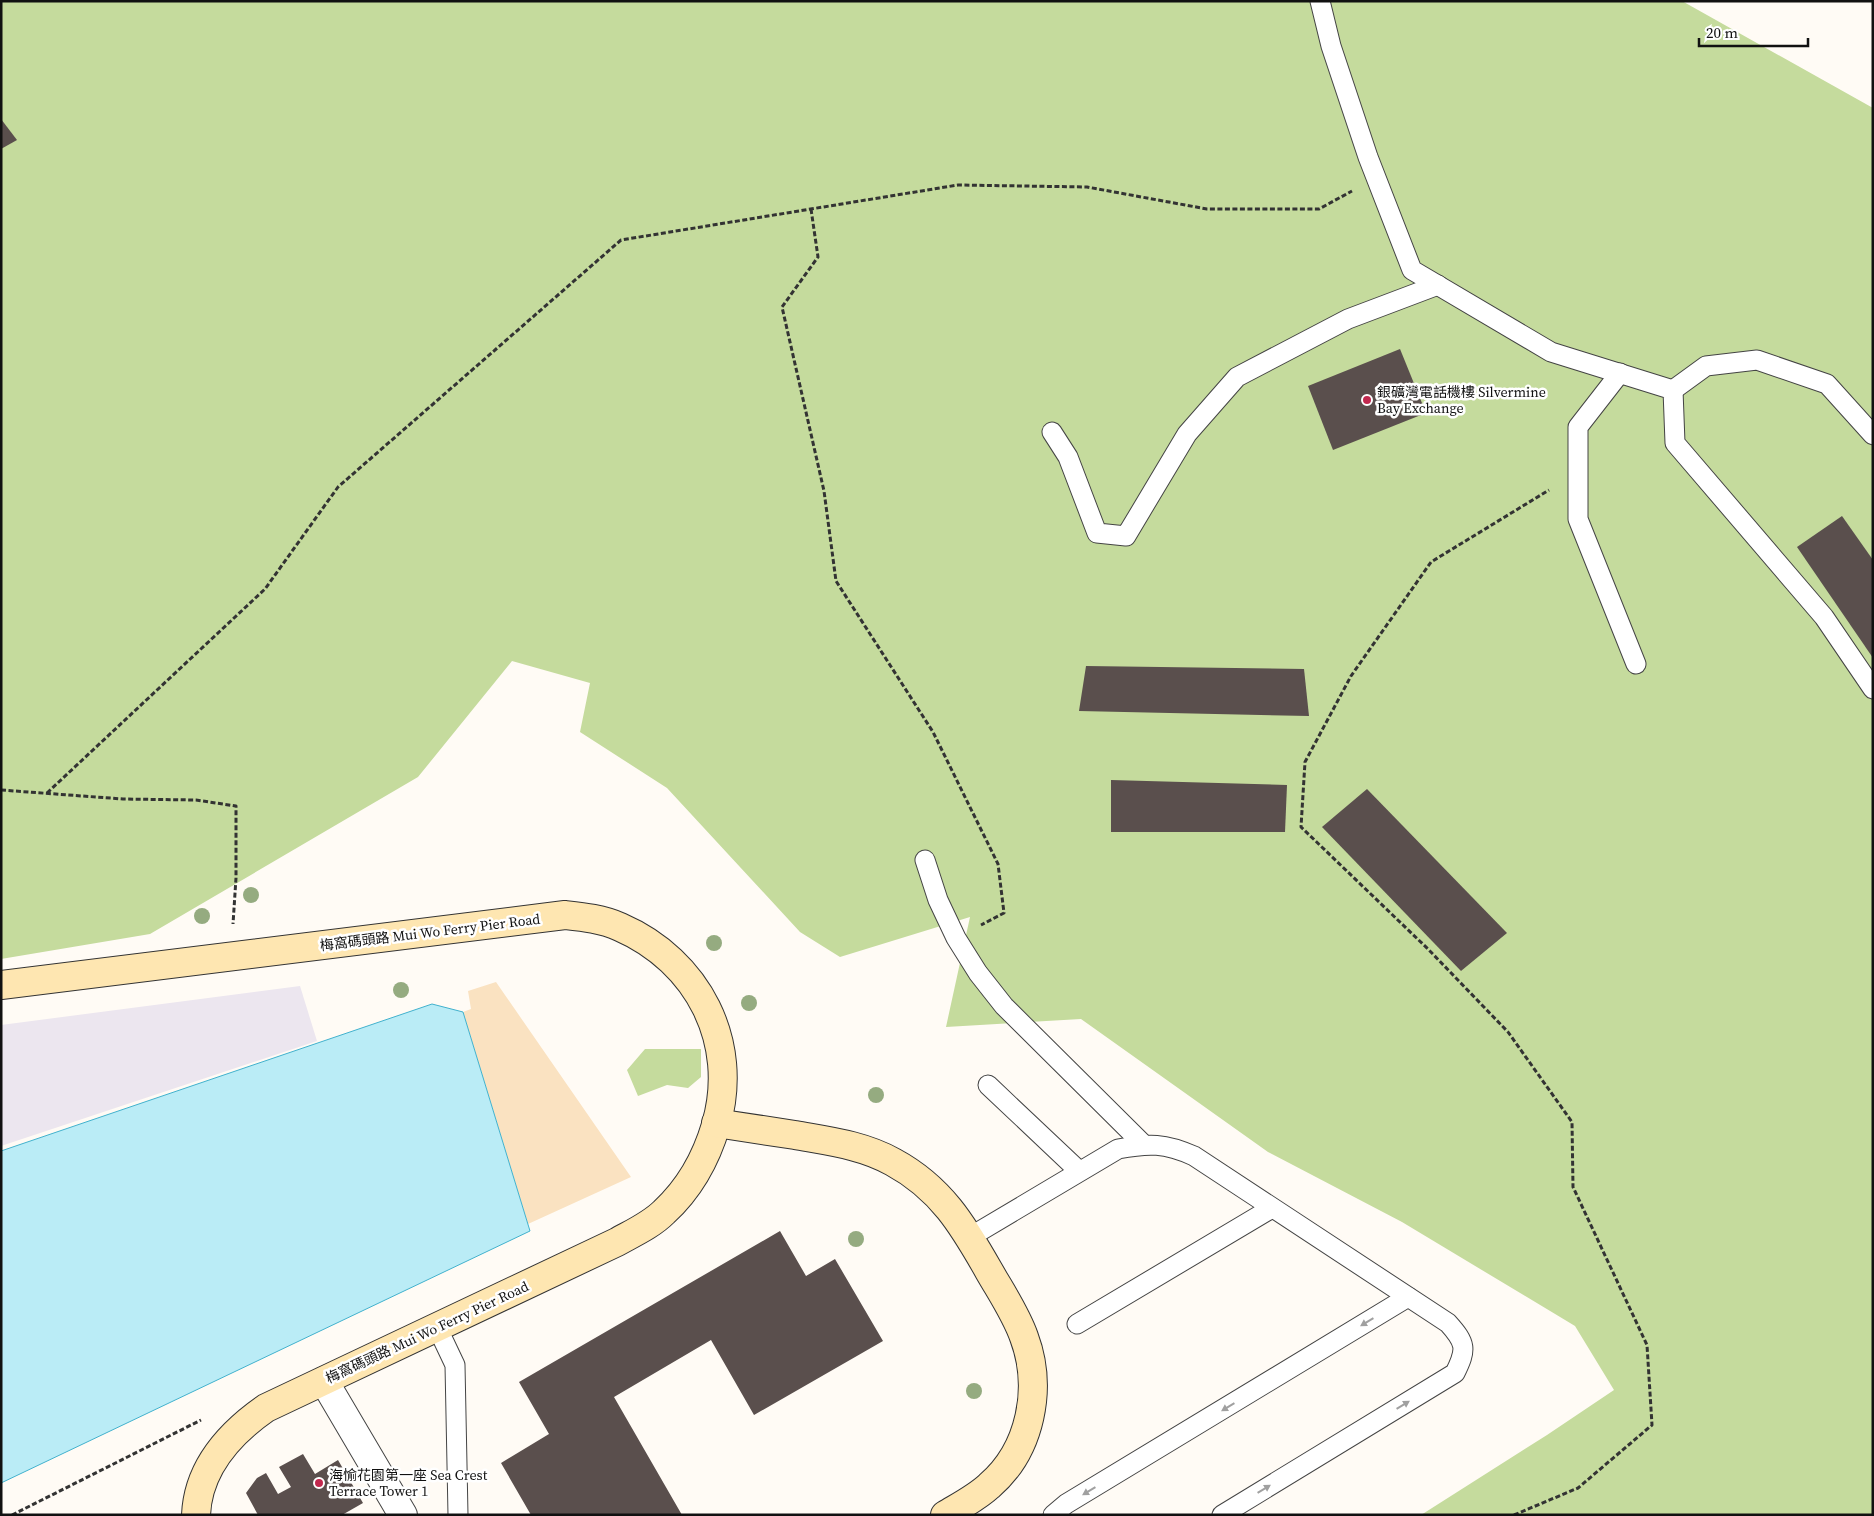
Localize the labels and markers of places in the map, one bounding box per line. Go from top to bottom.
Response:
place label: 銀礦灣電話機樓 Silvermine Bay Exchange [1377,382,1546,418]
marker: 銀礦灣電話機樓 Silvermine Bay Exchange [1361,394,1373,406]
place label: 海愉花園第一座 Sea Crest Terrace Tower 1 [329,1465,488,1501]
marker: 海愉花園第一座 Sea Crest Terrace Tower 1 [313,1477,325,1489]

